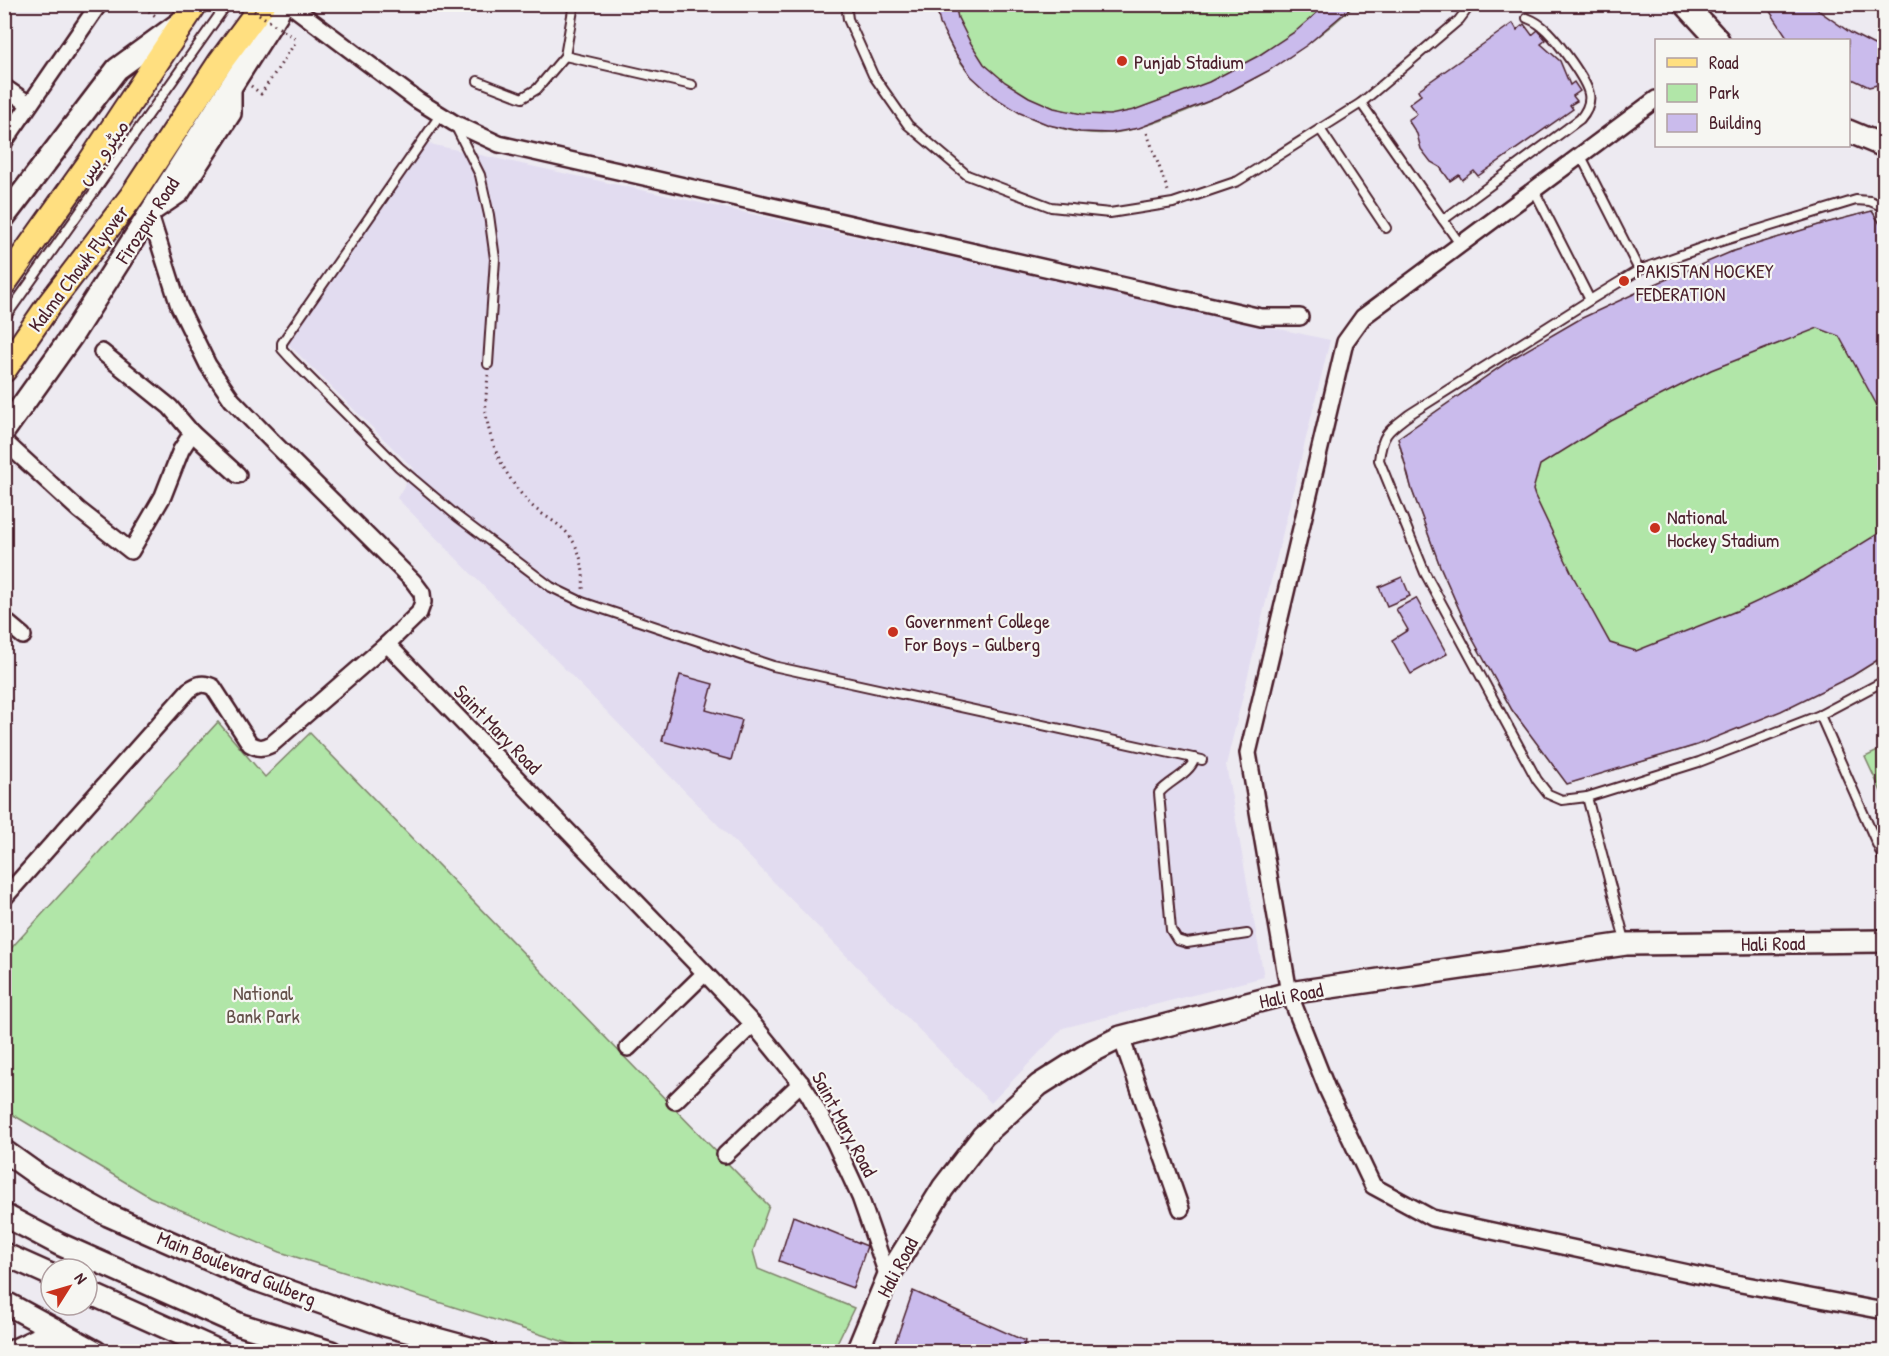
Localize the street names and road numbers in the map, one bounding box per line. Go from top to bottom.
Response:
street label: میٹرو بس [70,114,134,190]
street label: Firozpur Road [108,171,185,269]
street label: Kalma Chowk Flyover [21,199,135,337]
street label: Saint Mary Road [448,678,548,780]
street label: Hali Road [1741,929,1806,957]
street label: Hali Road [1257,976,1325,1014]
street label: Saint Mary Road [806,1067,884,1181]
street label: Main Boulevard Gulberg [154,1224,320,1312]
street label: Hali Road [870,1232,924,1302]

